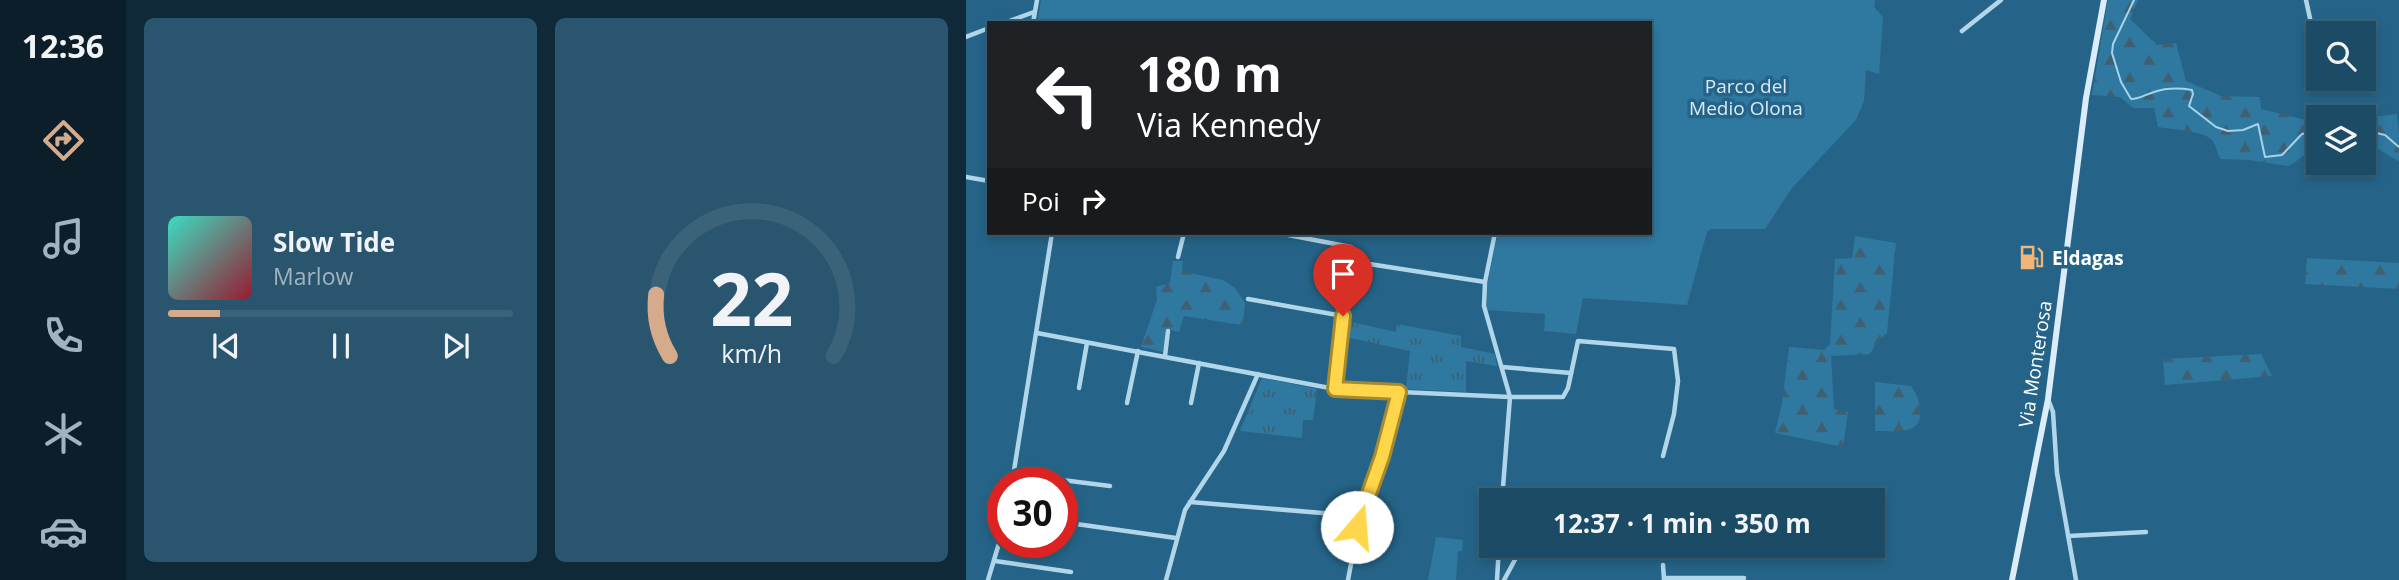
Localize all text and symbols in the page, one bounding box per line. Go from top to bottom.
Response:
map controls [2306,21,2376,175]
button: search [2306,21,2376,91]
text: 12:36 [22,24,104,67]
text: 180 m [1137,40,1282,106]
icon: left [1022,49,1113,140]
park label: Parco del Medio Olona [1689,73,1803,121]
text: Via Kennedy [1137,103,1321,146]
button: layers [2306,105,2376,175]
icon: directions [39,116,88,165]
icon: right [1074,182,1112,220]
text: Poi [1022,183,1060,219]
icon: music [39,214,88,263]
text: Slow Tide [273,224,395,260]
pin [1313,244,1373,316]
fuel station icon: Eldagas [2018,244,2046,272]
place label: Eldagas [2052,245,2124,271]
text: 22 [710,248,793,347]
icon: arrive [1324,255,1362,293]
text: Marlow [273,260,353,292]
street label: Via Monterosa [2012,299,2058,429]
icon: phone [39,311,88,360]
icon: previous [207,327,245,365]
icon: pause [322,327,360,365]
icon: next [437,327,475,365]
text: km/h [721,336,782,370]
icon: climate [39,409,88,458]
speed limit sign: 30 [987,467,1078,558]
position arrow [1320,490,1394,564]
text: 12:37 · 1 min · 350 m [1553,505,1811,541]
icon: car [39,507,88,556]

